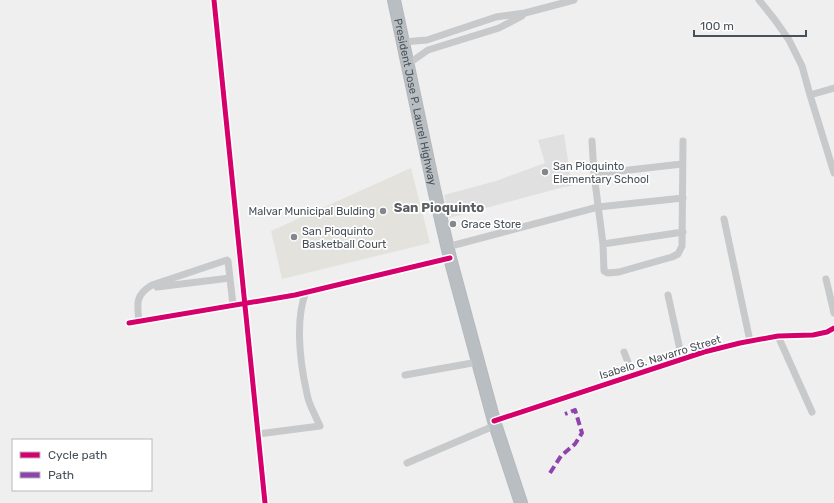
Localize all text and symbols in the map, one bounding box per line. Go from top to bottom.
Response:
scale bar [694,12,806,38]
street label: President Jose P. Laurel Highway [391,17,439,187]
text: 100 m [700,19,734,33]
place label: San Pioquinto Elementary School [553,160,649,186]
marker: San Pioquinto Elementary School [540,167,550,177]
district label: San Pioquinto [394,200,484,215]
place label: Malvar Municipal Bulding [248,205,375,218]
marker: Malvar Municipal Bulding [378,206,388,216]
place label: Grace Store [461,218,521,231]
marker: Grace Store [448,219,458,229]
place label: San Pioquinto Basketball Court [302,225,387,251]
marker: San Pioquinto Basketball Court [289,232,299,242]
street label: Isabelo G. Navarro Street [598,333,723,382]
legend [12,439,152,491]
text: Cycle path [48,448,107,462]
text: Path [48,468,74,482]

